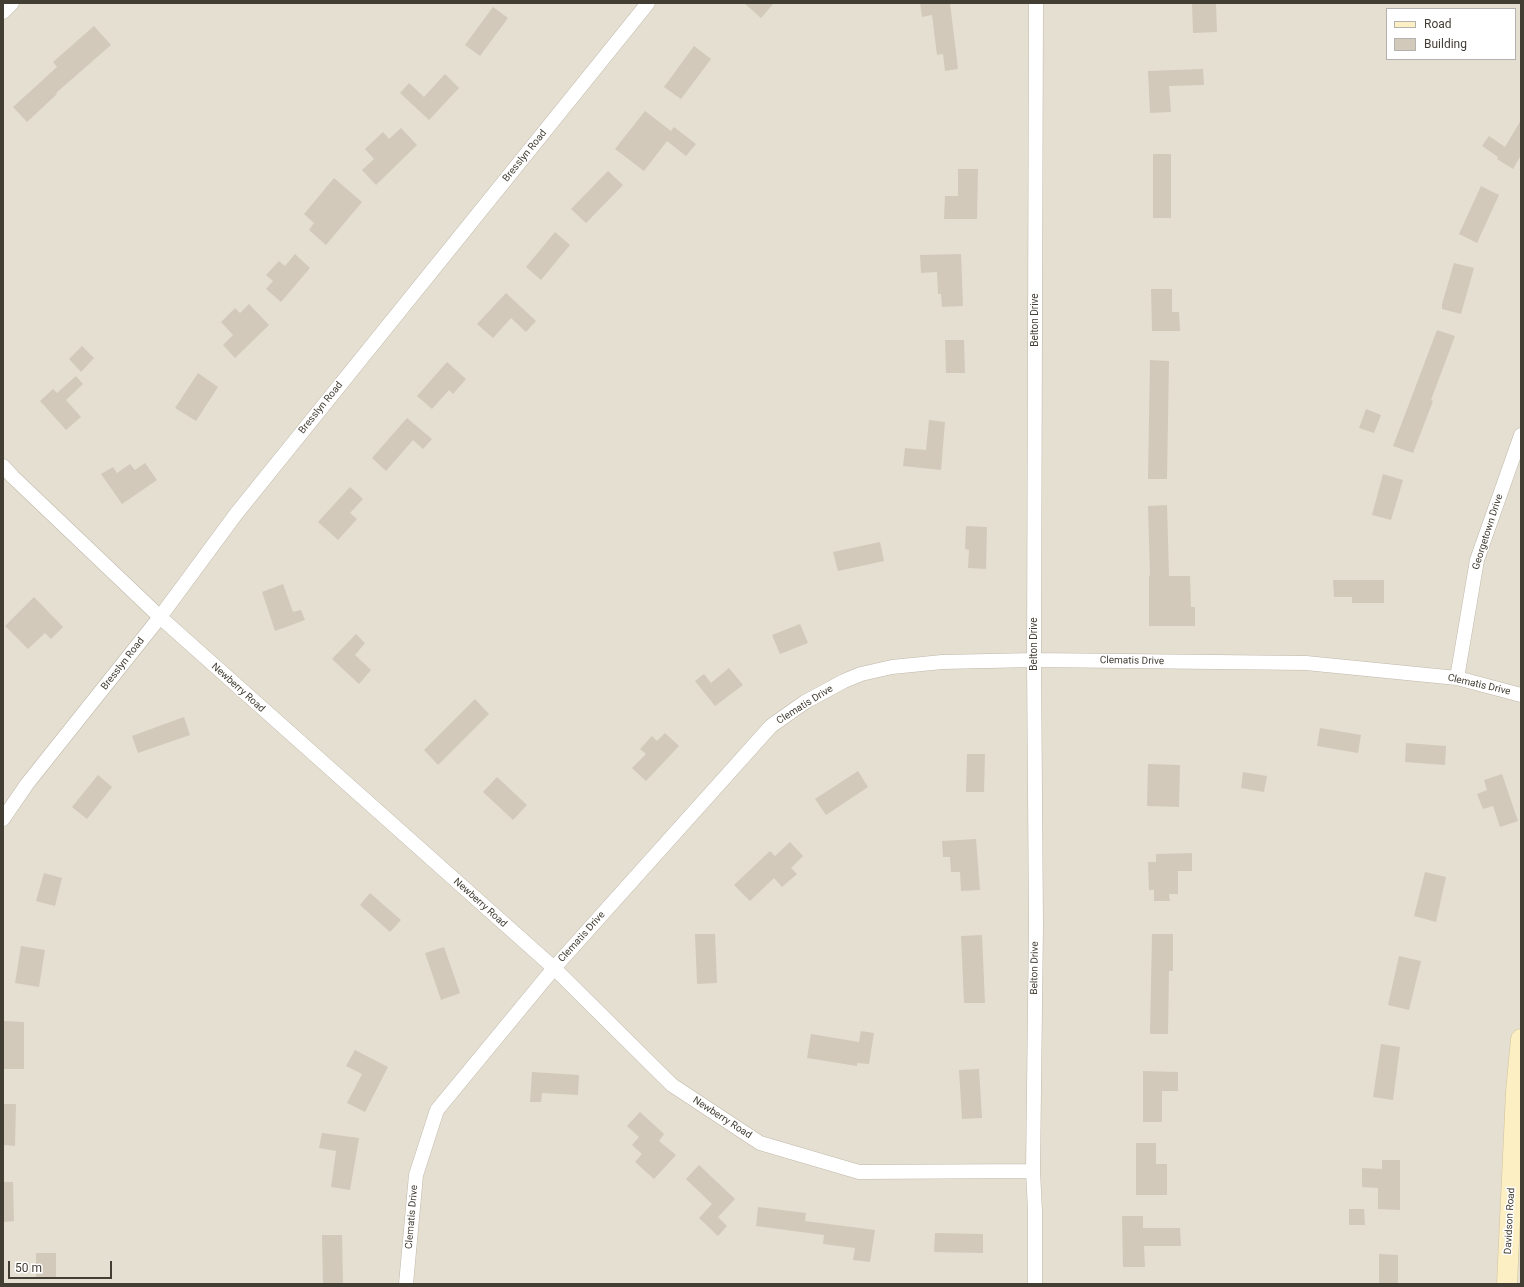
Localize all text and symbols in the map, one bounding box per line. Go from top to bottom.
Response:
legend [1386,8,1516,60]
text: Road [1424,17,1452,31]
text: Building [1424,37,1467,51]
street label: Bresslyn Road [500,128,550,184]
street label: Belton Drive [1029,293,1041,347]
street label: Bresslyn Road [296,380,346,436]
street label: Georgetown Drive [1470,493,1506,571]
street label: Belton Drive [1028,617,1040,671]
street label: Bresslyn Road [99,635,147,693]
street label: Clematis Drive [1100,654,1164,668]
street label: Newberry Road [209,661,267,715]
street label: Clematis Drive [1446,672,1512,698]
street label: Clematis Drive [775,683,835,727]
street label: Newberry Road [451,876,509,930]
street label: Clematis Drive [556,909,608,965]
street label: Belton Drive [1029,941,1041,995]
street label: Newberry Road [690,1094,754,1142]
street label: Clematis Drive [403,1184,421,1250]
street label: Davidson Road [1502,1187,1518,1255]
scale bar [10,1253,114,1279]
text: 50 m [15,1261,42,1275]

